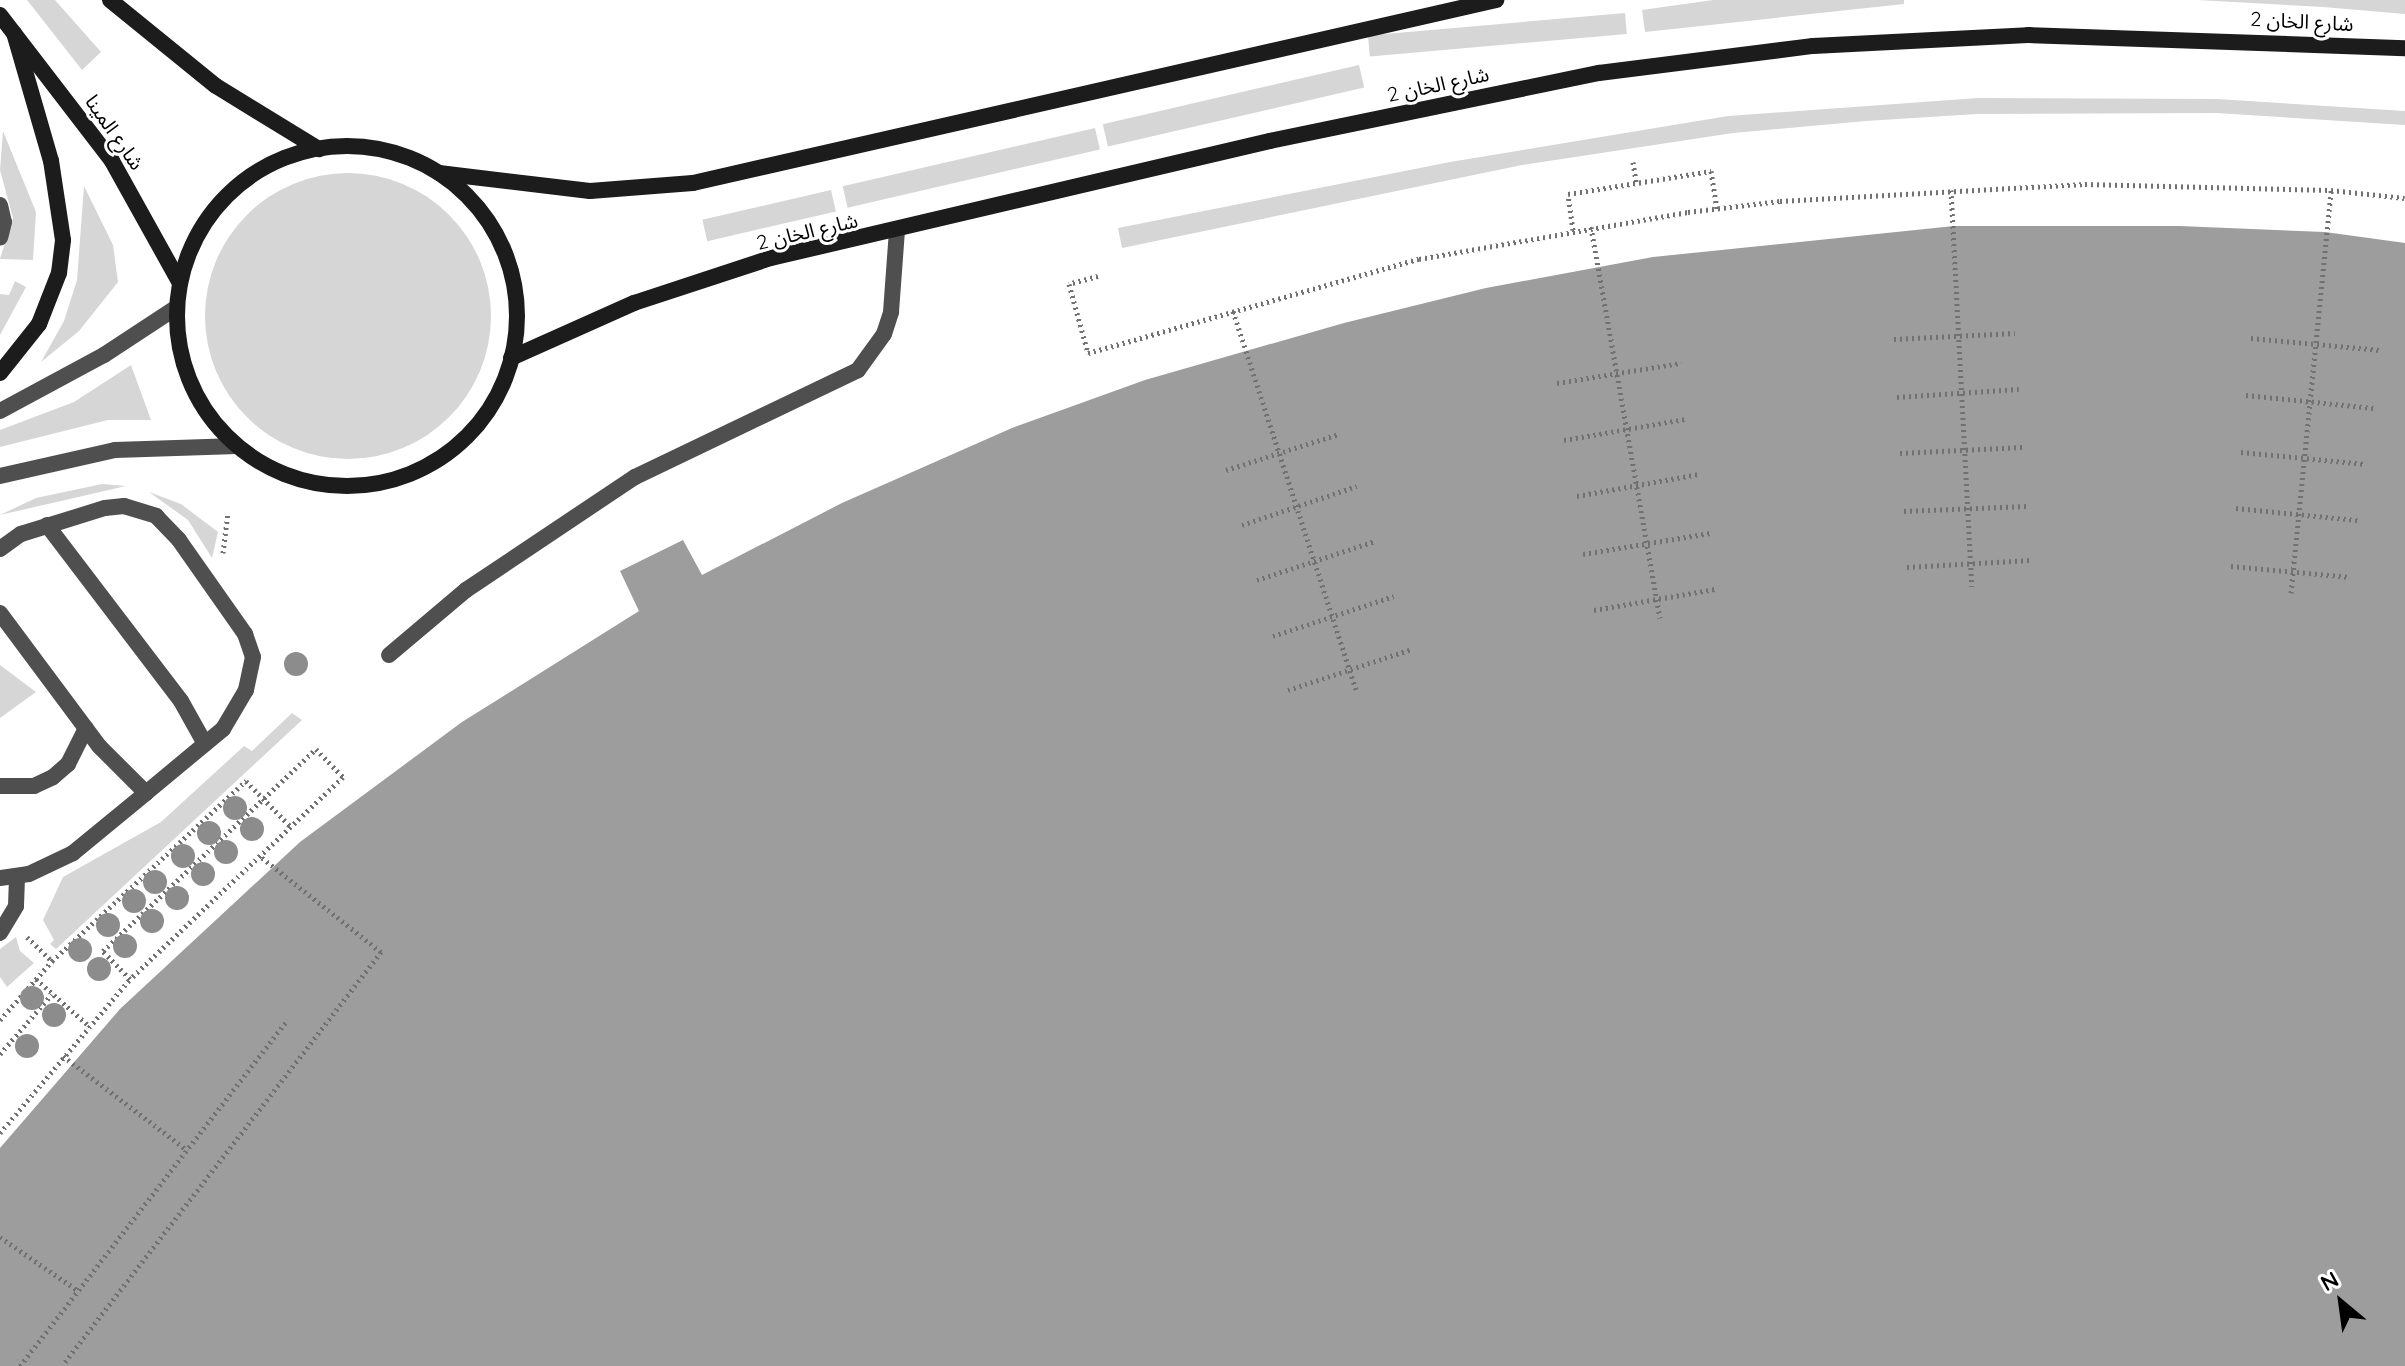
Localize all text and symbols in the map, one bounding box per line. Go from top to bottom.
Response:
street label: شارع الخان 2 [2250,6,2354,36]
street label: شارع الخان 2 [1385,62,1491,106]
street label: شارع المينا [80,90,150,174]
street label: شارع الخان 2 [754,208,860,254]
north arrow [2301,1262,2381,1342]
text: N [2315,1265,2343,1297]

